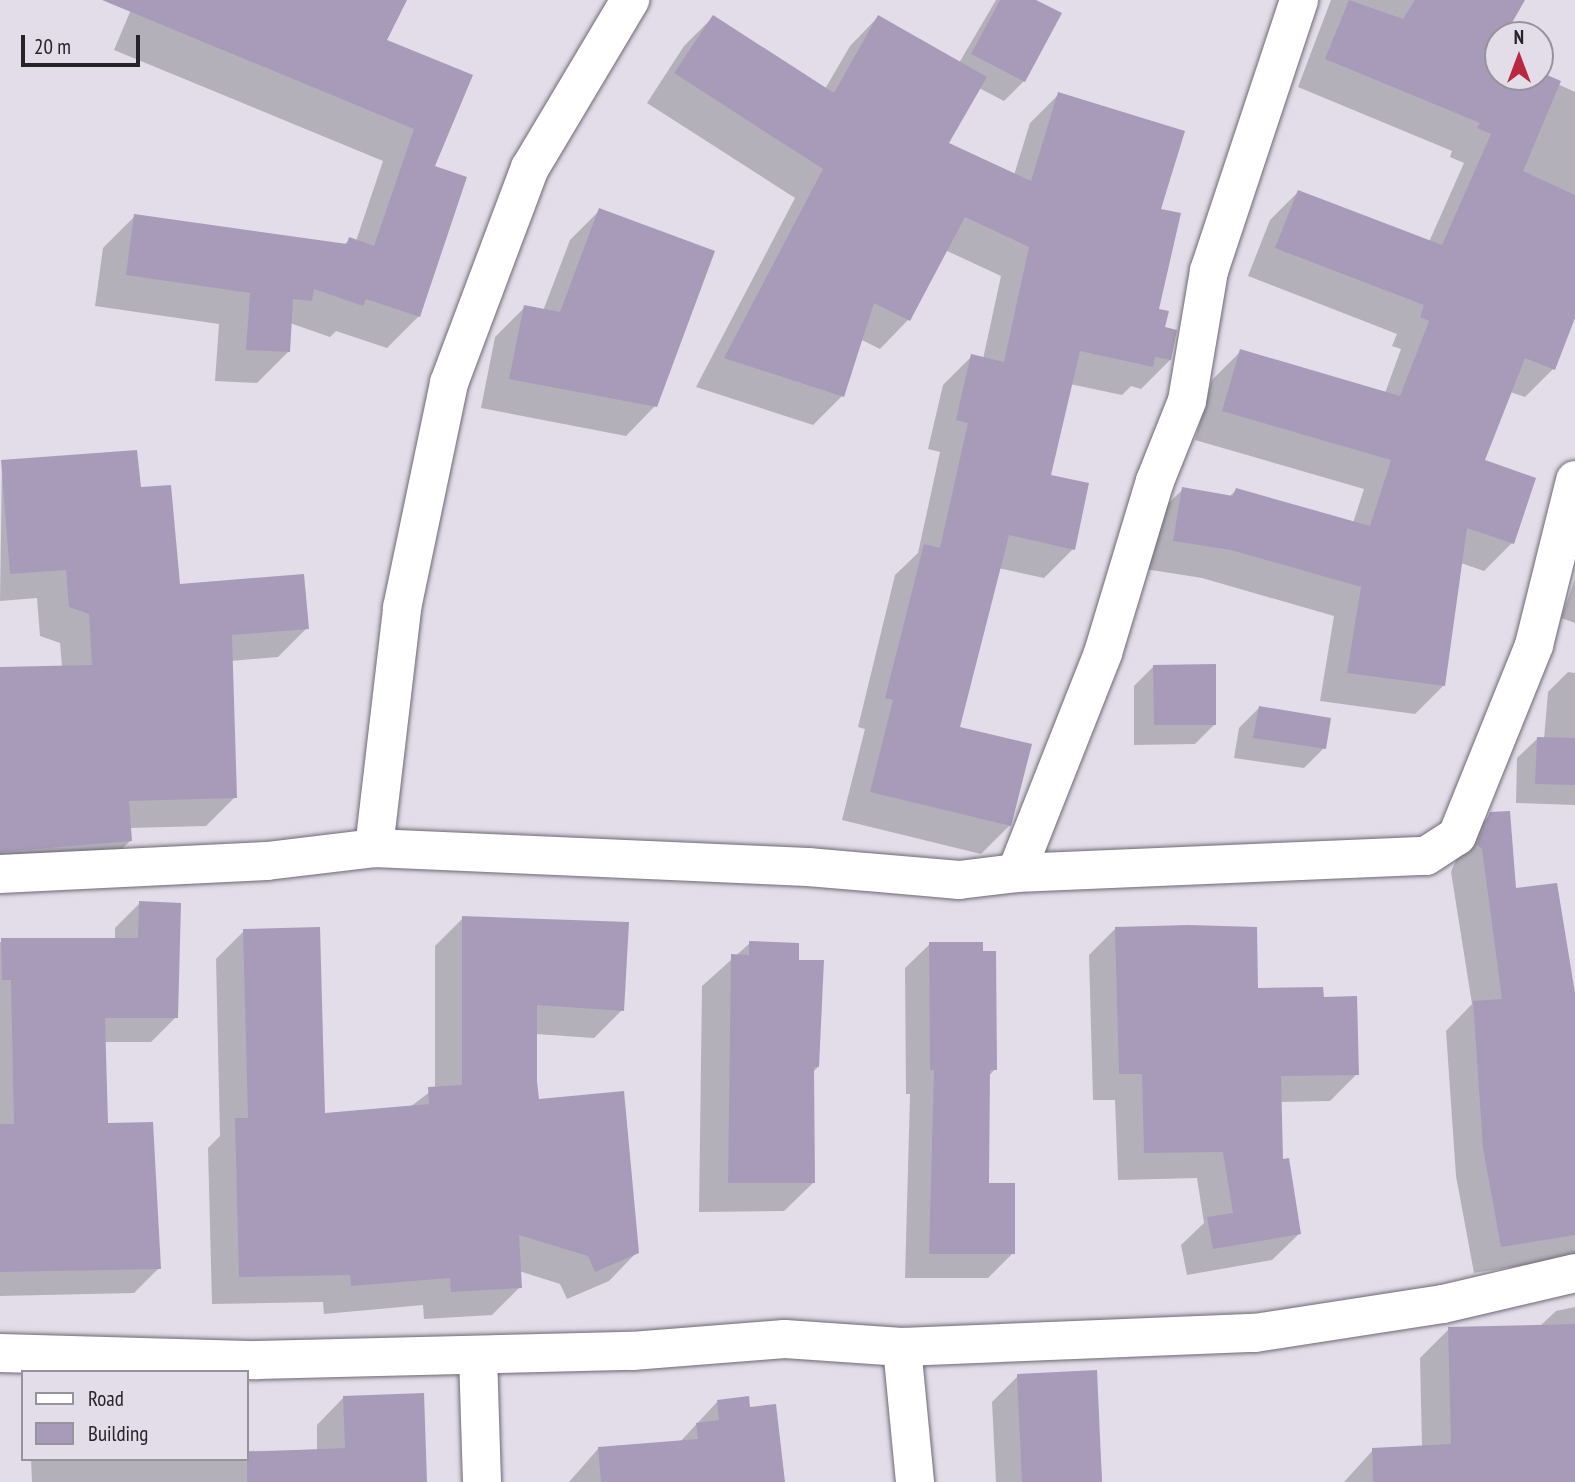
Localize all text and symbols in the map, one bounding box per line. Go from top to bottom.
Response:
scale bar [24,21,144,65]
north arrow [1484,21,1554,91]
text: N [1514,25,1524,49]
text: 20 m [34,33,71,60]
legend [21,1370,248,1461]
text: Road [88,1385,124,1412]
text: Building [88,1420,148,1447]

